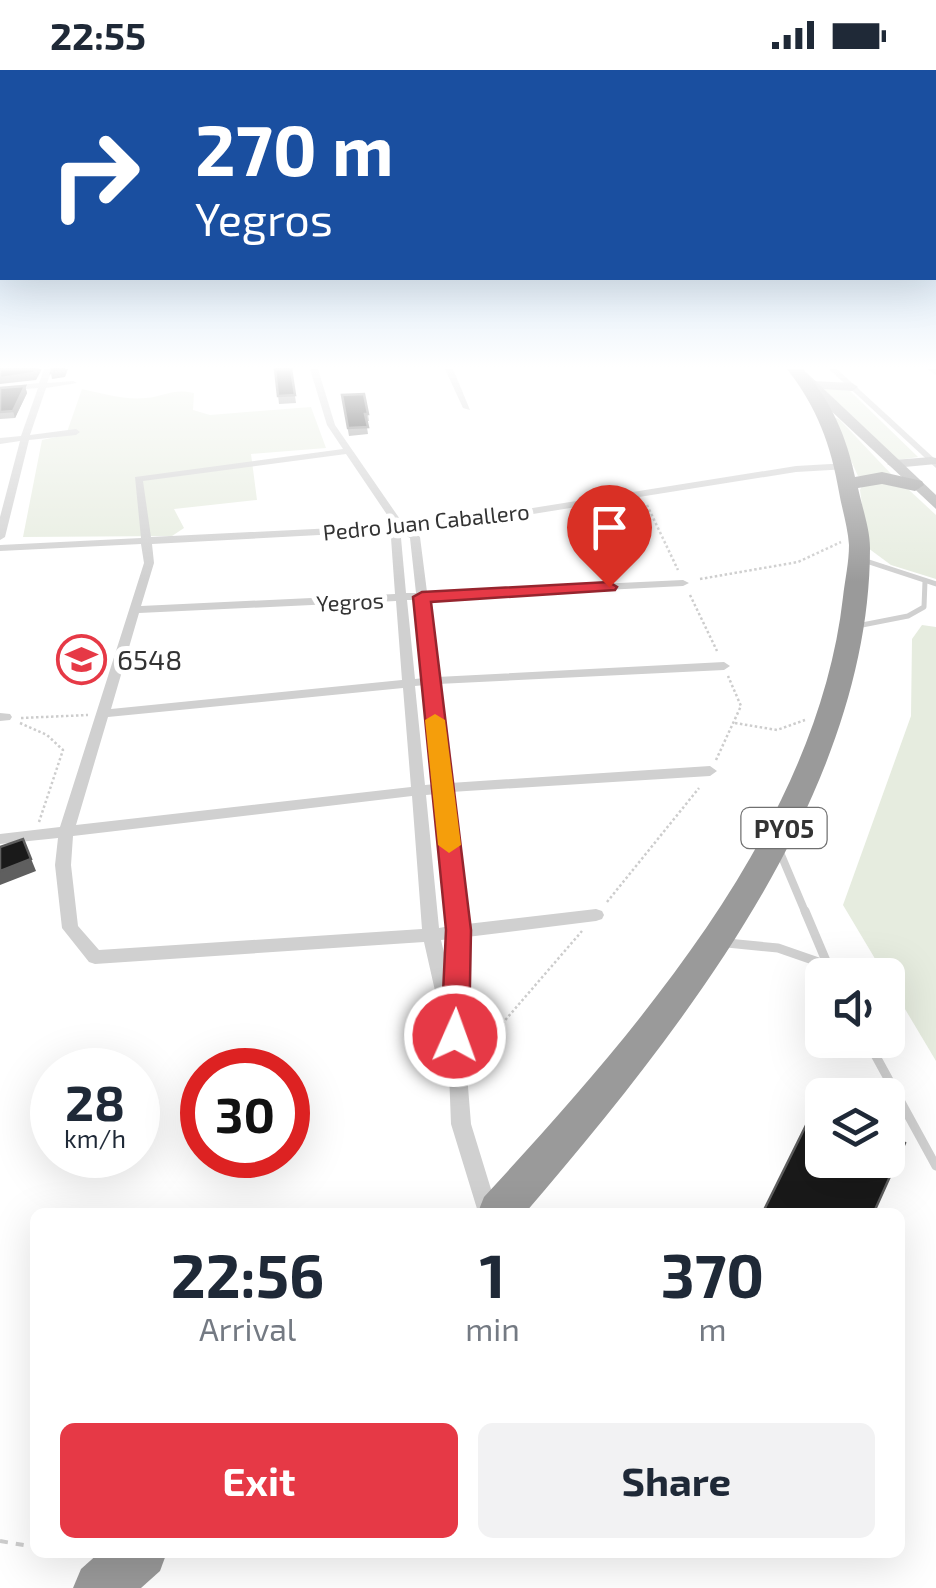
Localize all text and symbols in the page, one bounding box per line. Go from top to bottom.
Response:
text: 22:55 [50,12,146,58]
text: 270 m [195,106,394,190]
icon: right [30,110,160,240]
text: Yegros [195,191,333,245]
pin [567,485,652,588]
street label: Pedro Juan Caballero [321,497,531,545]
icon: arrive [582,500,637,555]
street label: Yegros [316,586,384,616]
school or university icon: 6548 [56,633,108,685]
place label: 6548 [117,642,182,676]
road number: PY05 [742,808,826,848]
map controls [805,958,905,1178]
button: sound [805,958,905,1058]
position arrow [403,984,507,1088]
speed limit sign: 30 [180,1048,310,1178]
text: 28 [65,1071,125,1131]
button: layers [805,1078,905,1178]
text: km/h [64,1123,126,1153]
text: 22:56 [171,1238,324,1310]
text: 1 [480,1238,506,1310]
text: 370 [661,1238,764,1310]
text: Arrival [199,1309,296,1347]
text: min [465,1309,520,1347]
text: m [698,1309,726,1347]
button: Exit [60,1423,458,1538]
button: Share [478,1423,875,1538]

